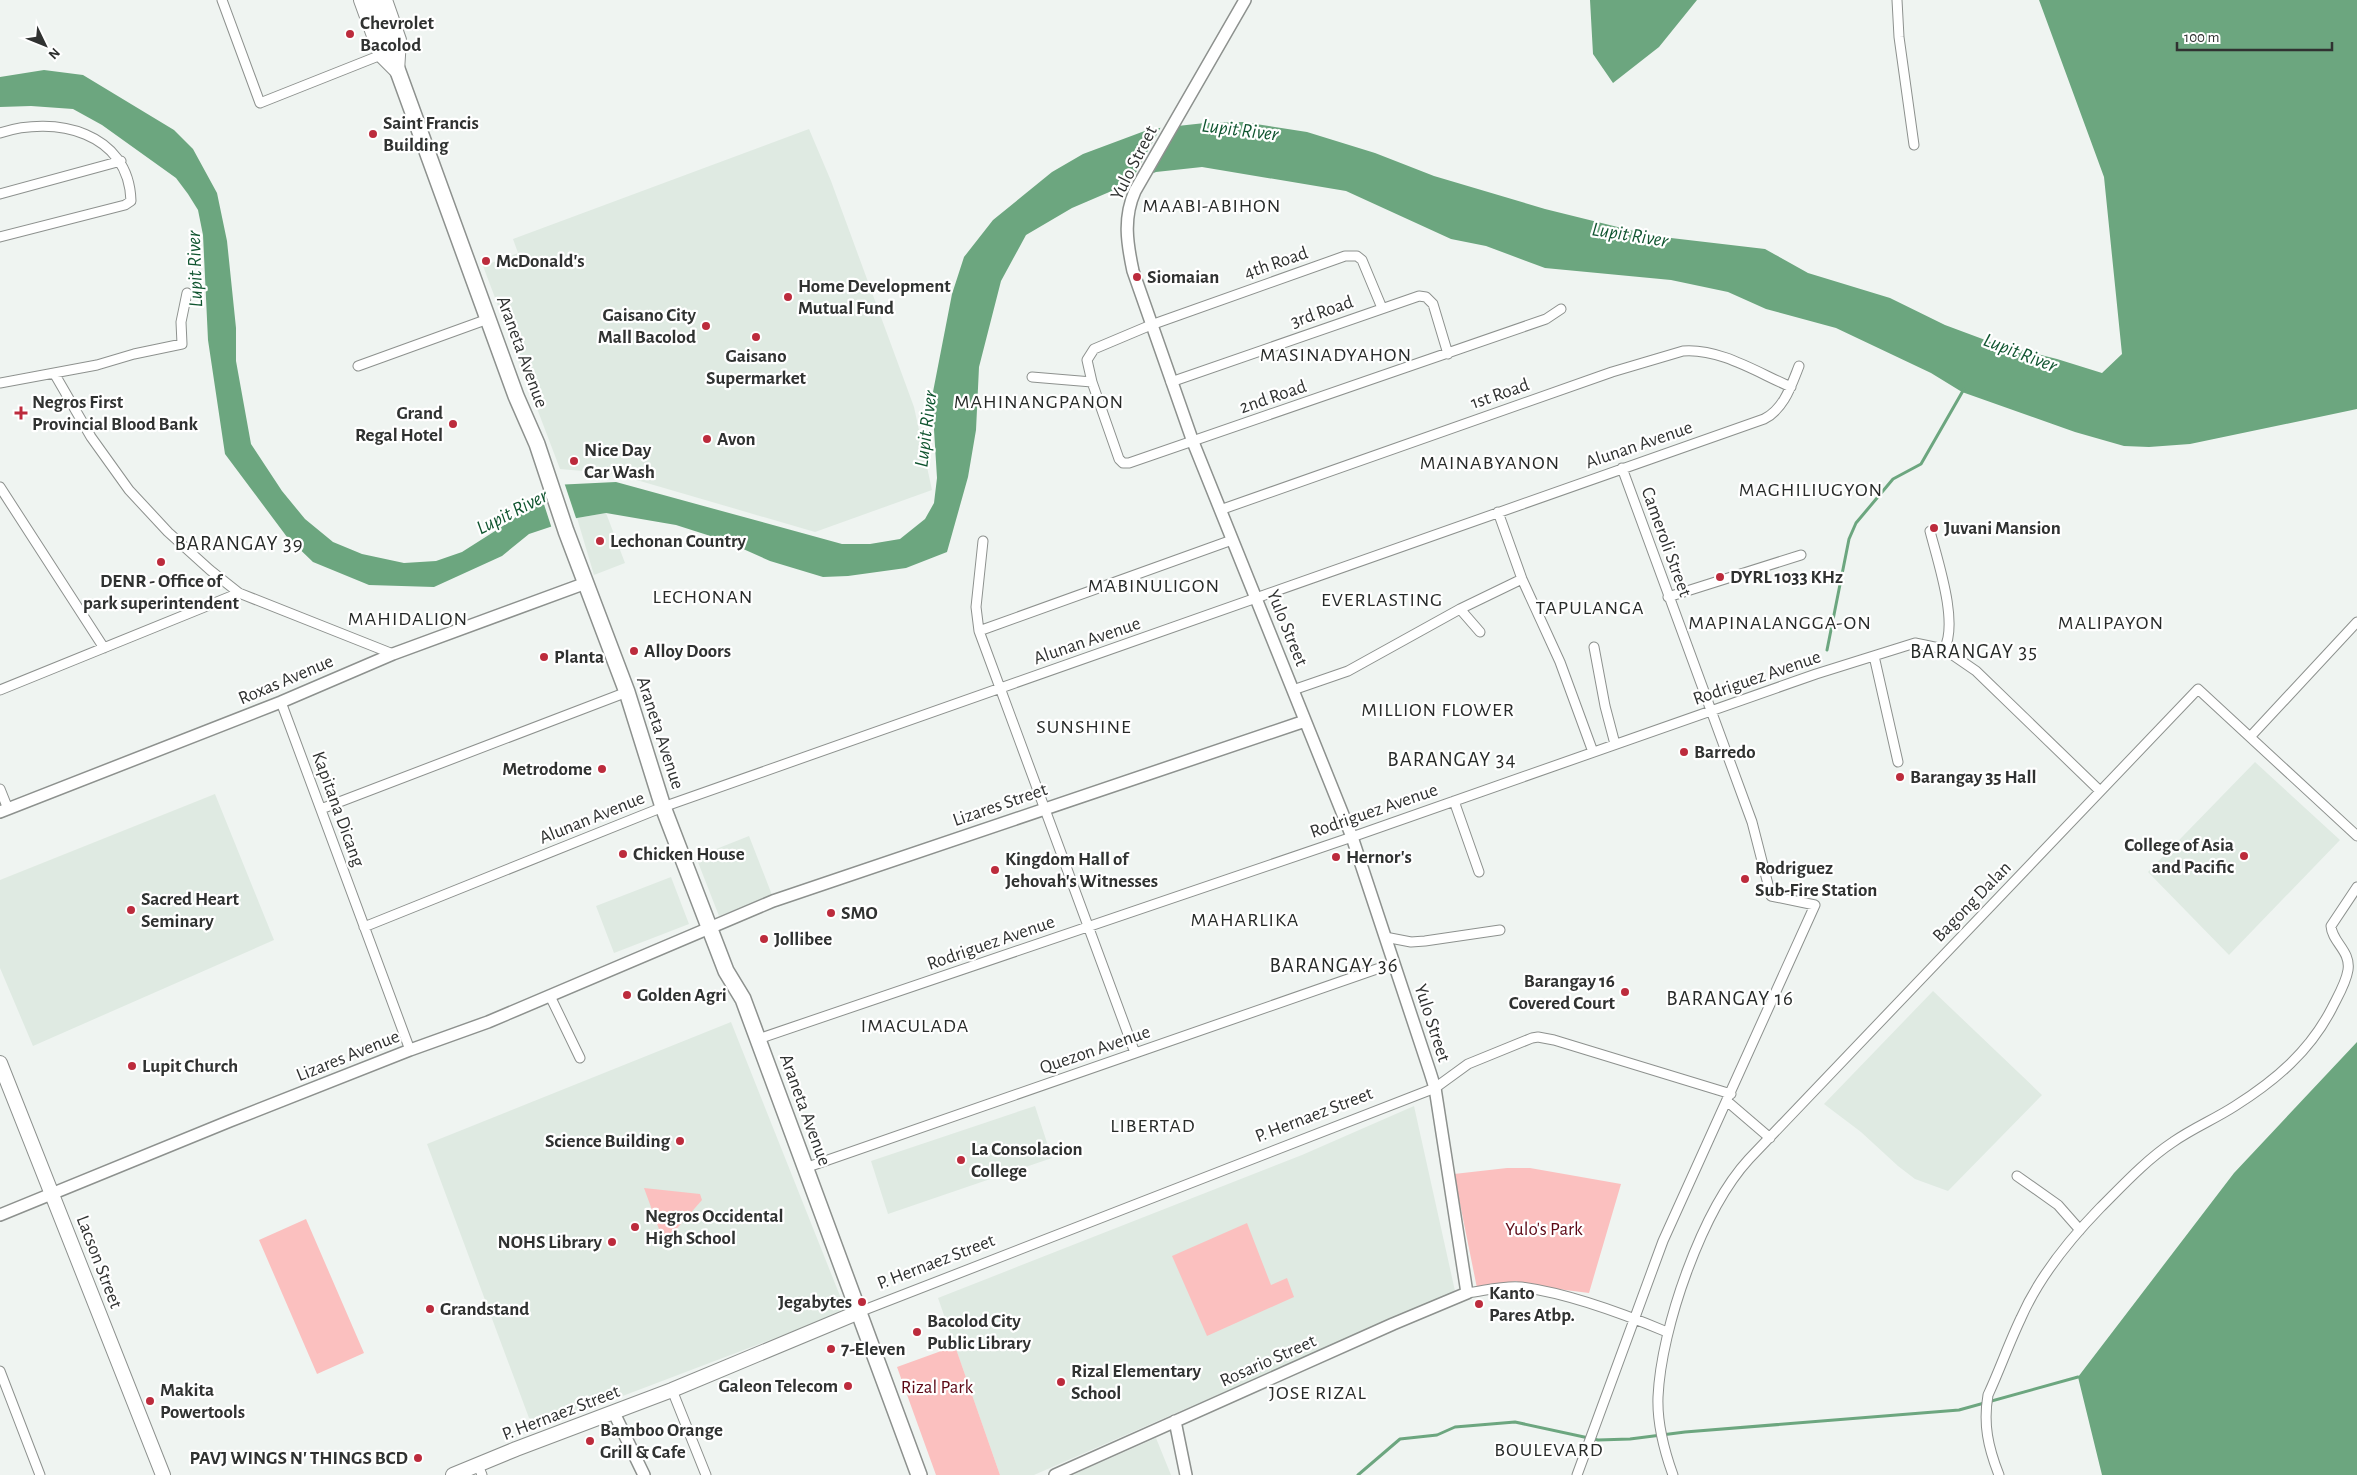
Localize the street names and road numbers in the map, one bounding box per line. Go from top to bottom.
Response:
street label: Yulo Street [1107,123,1161,203]
street label: 4th Road [1242,243,1310,283]
street label: 3rd Road [1288,292,1356,332]
street label: Araneta Avenue [493,294,551,410]
street label: 1st Road [1468,375,1532,413]
street label: 2nd Road [1237,377,1309,417]
street label: Alunan Avenue [1583,418,1695,472]
street label: Cameroli Street [1637,485,1695,599]
street label: Yulo Street [1263,587,1311,669]
street label: Alunan Avenue [1031,614,1143,668]
street label: Rodriguez Avenue [1691,647,1823,709]
street label: Roxas Avenue [236,652,336,708]
street label: Araneta Avenue [633,674,687,792]
street label: Kapitana Dicang [308,749,368,870]
street label: Lizares Street [950,780,1050,830]
street label: Rodriguez Avenue [1308,780,1440,842]
street label: Alunan Avenue [537,788,647,848]
street label: Bagong Dalan [1929,858,2015,946]
street label: Rodriguez Avenue [925,912,1057,974]
street label: Yulo Street [1411,982,1453,1064]
street label: Quezon Avenue [1037,1022,1153,1078]
street label: Lizares Avenue [294,1027,402,1085]
street label: Araneta Avenue [776,1052,834,1168]
street label: P. Hernaez Street [1253,1084,1375,1146]
street label: Lacson Street [73,1213,125,1311]
street label: P. Hernaez Street [875,1231,997,1293]
street label: Rosario Street [1217,1331,1319,1391]
street label: P. Hernaez Street [500,1382,622,1444]

